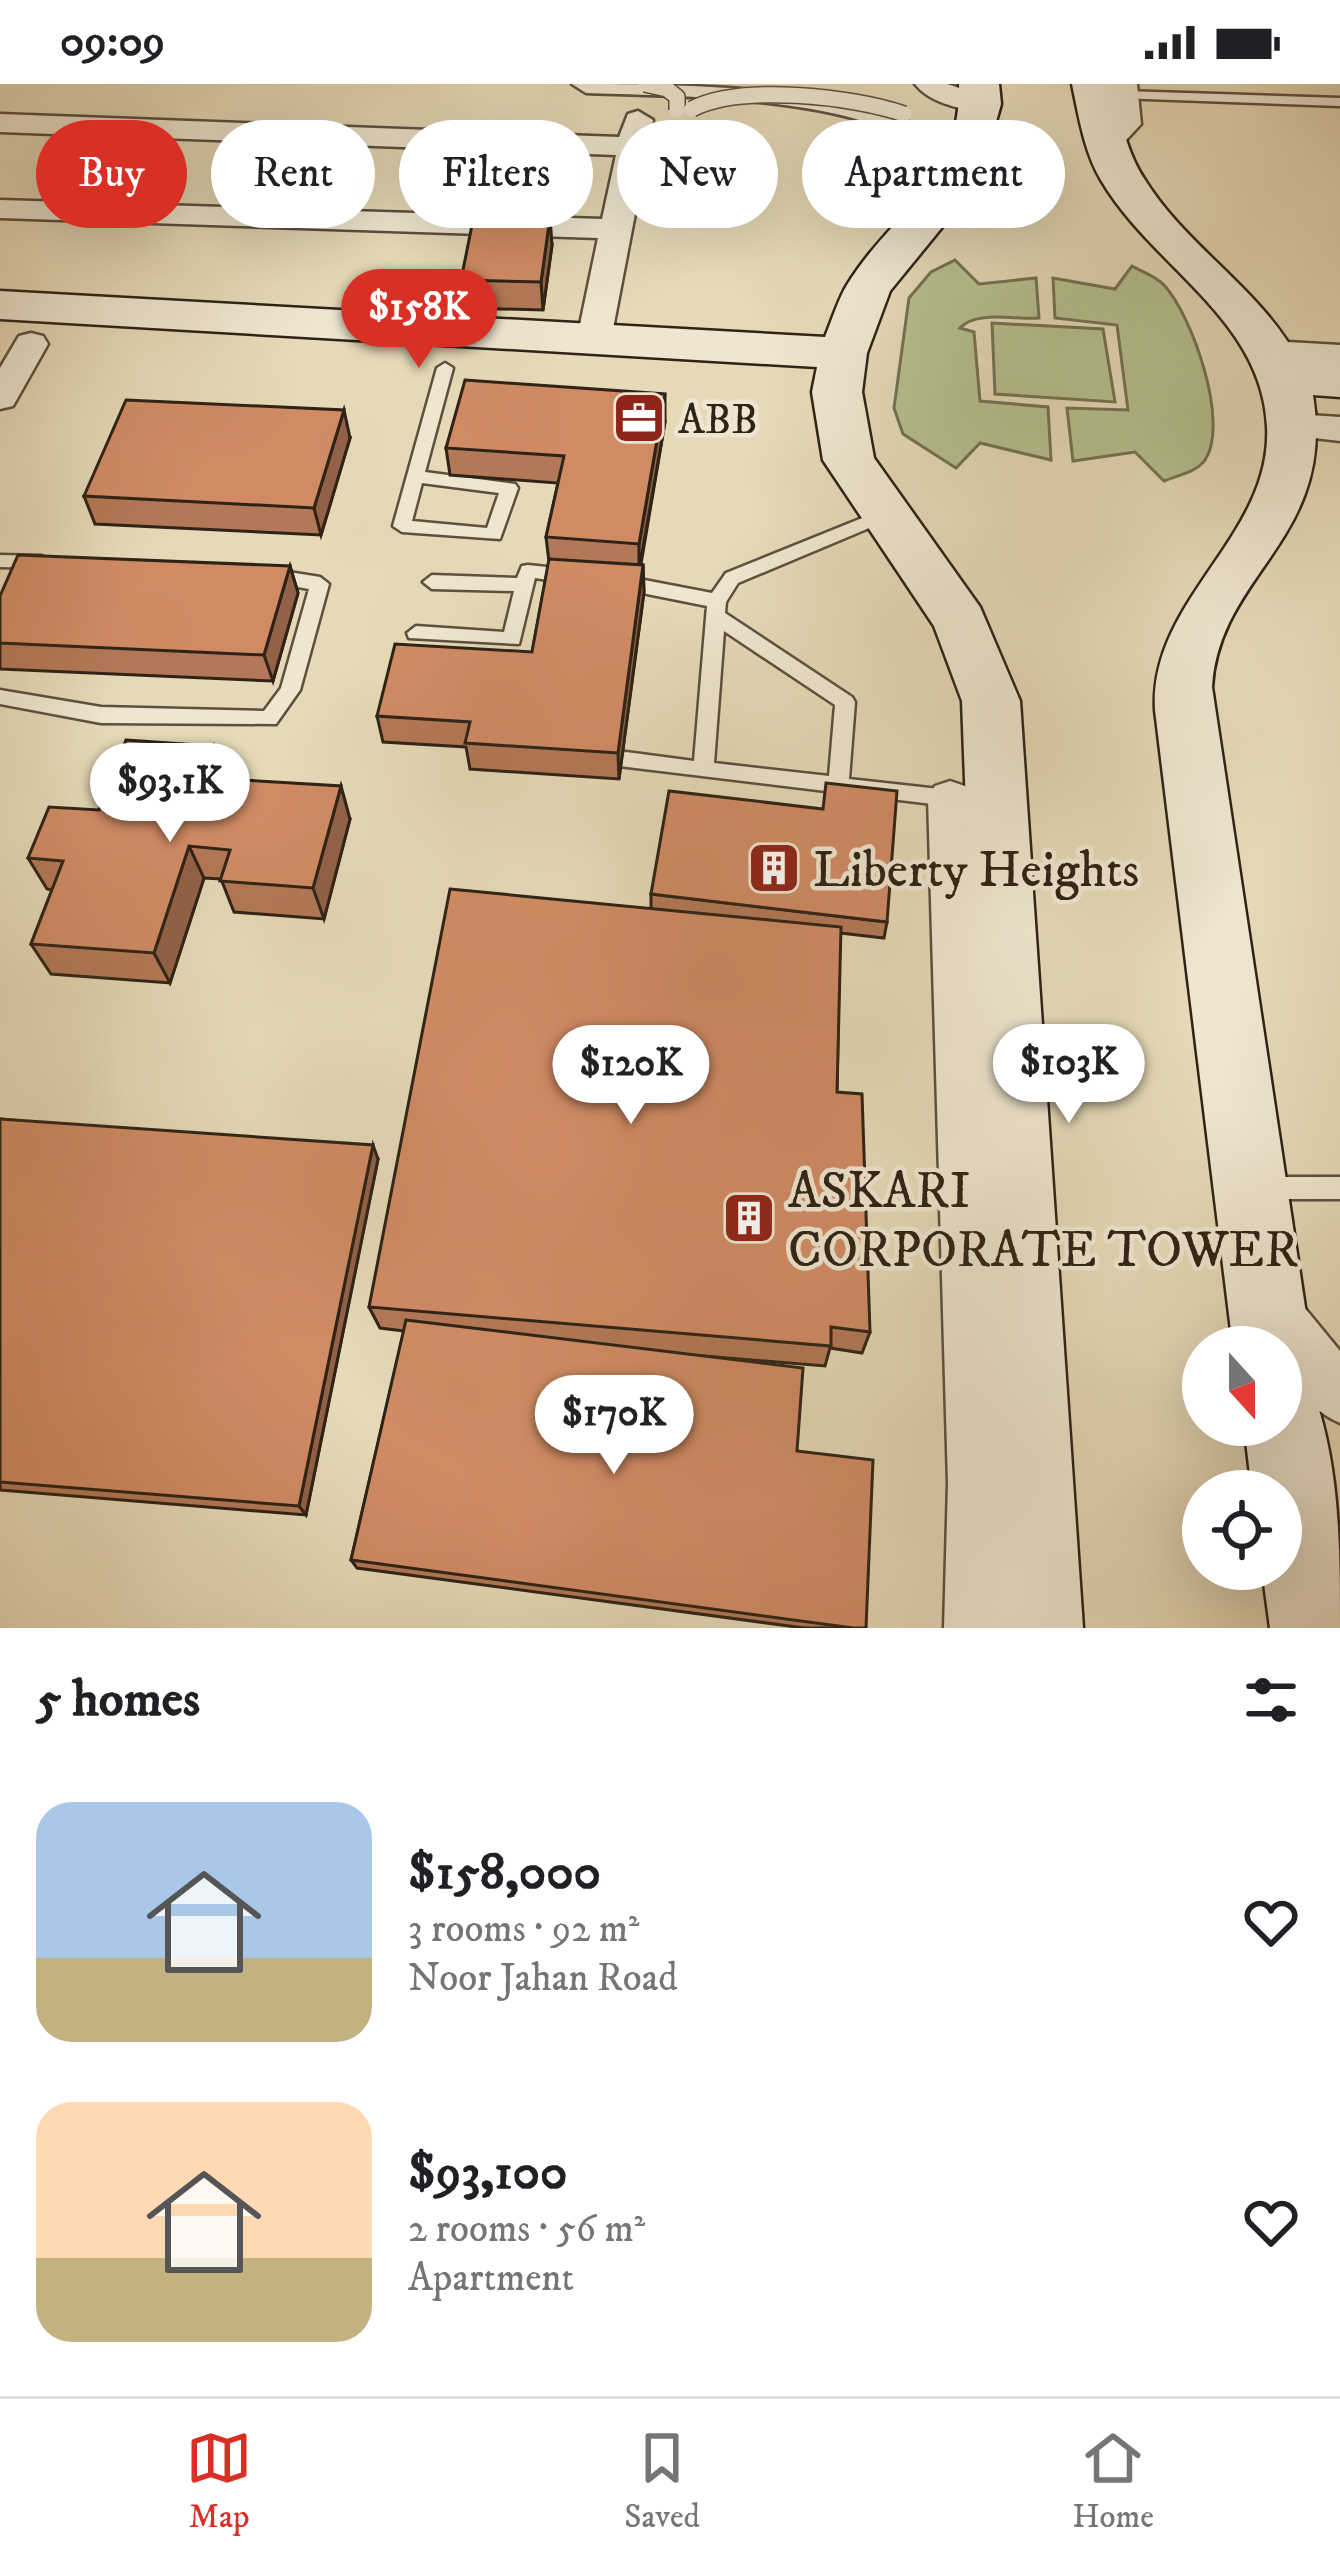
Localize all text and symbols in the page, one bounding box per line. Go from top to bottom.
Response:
text: 09:09 [60,14,165,70]
chip: Buy [36,120,187,228]
chip: Rent [211,120,375,228]
chip: Filters [399,120,593,228]
chip: New [617,120,778,228]
chip: Apartment [802,120,1065,228]
pin: $158K [335,269,503,371]
text: $158K [368,283,470,332]
office icon: ABB [611,390,667,446]
place label: ABB [678,395,758,447]
pin: $93.1K [72,743,268,845]
text: $93.1K [117,757,223,806]
place label: Liberty Heights [813,839,1139,903]
building icon: Liberty Heights [746,840,802,896]
pin: $103K [985,1024,1153,1126]
pin: $120K [547,1025,715,1127]
text: $103K [1020,1038,1118,1087]
text: $120K [579,1039,683,1088]
place label: ASKARI CORPORATE TOWER [788,1160,1298,1283]
building icon: ASKARI CORPORATE TOWER [721,1190,777,1246]
north arrow [1182,1326,1302,1446]
map controls [1182,1326,1302,1590]
pin: $170K [530,1375,698,1477]
text: $170K [562,1389,666,1438]
button: locate [1182,1470,1302,1590]
icon: filters [1238,1667,1304,1733]
text: 5 homes [36,1668,200,1732]
text: $158,000 [408,1841,601,1905]
icon: home [132,1850,276,1994]
icon: heart [1238,1889,1304,1955]
text: 3 rooms · 92 m² [408,1905,640,1954]
text: Noor Jahan Road [408,1954,678,2003]
text: $93,100 [408,2141,567,2205]
icon: home [132,2150,276,2294]
icon: heart [1238,2189,1304,2255]
text: 2 rooms · 56 m² [408,2205,645,2254]
text: Apartment [408,2254,574,2303]
tab: Map [186,2425,252,2538]
tab: Saved [624,2425,700,2538]
tab: Home [1072,2425,1154,2538]

